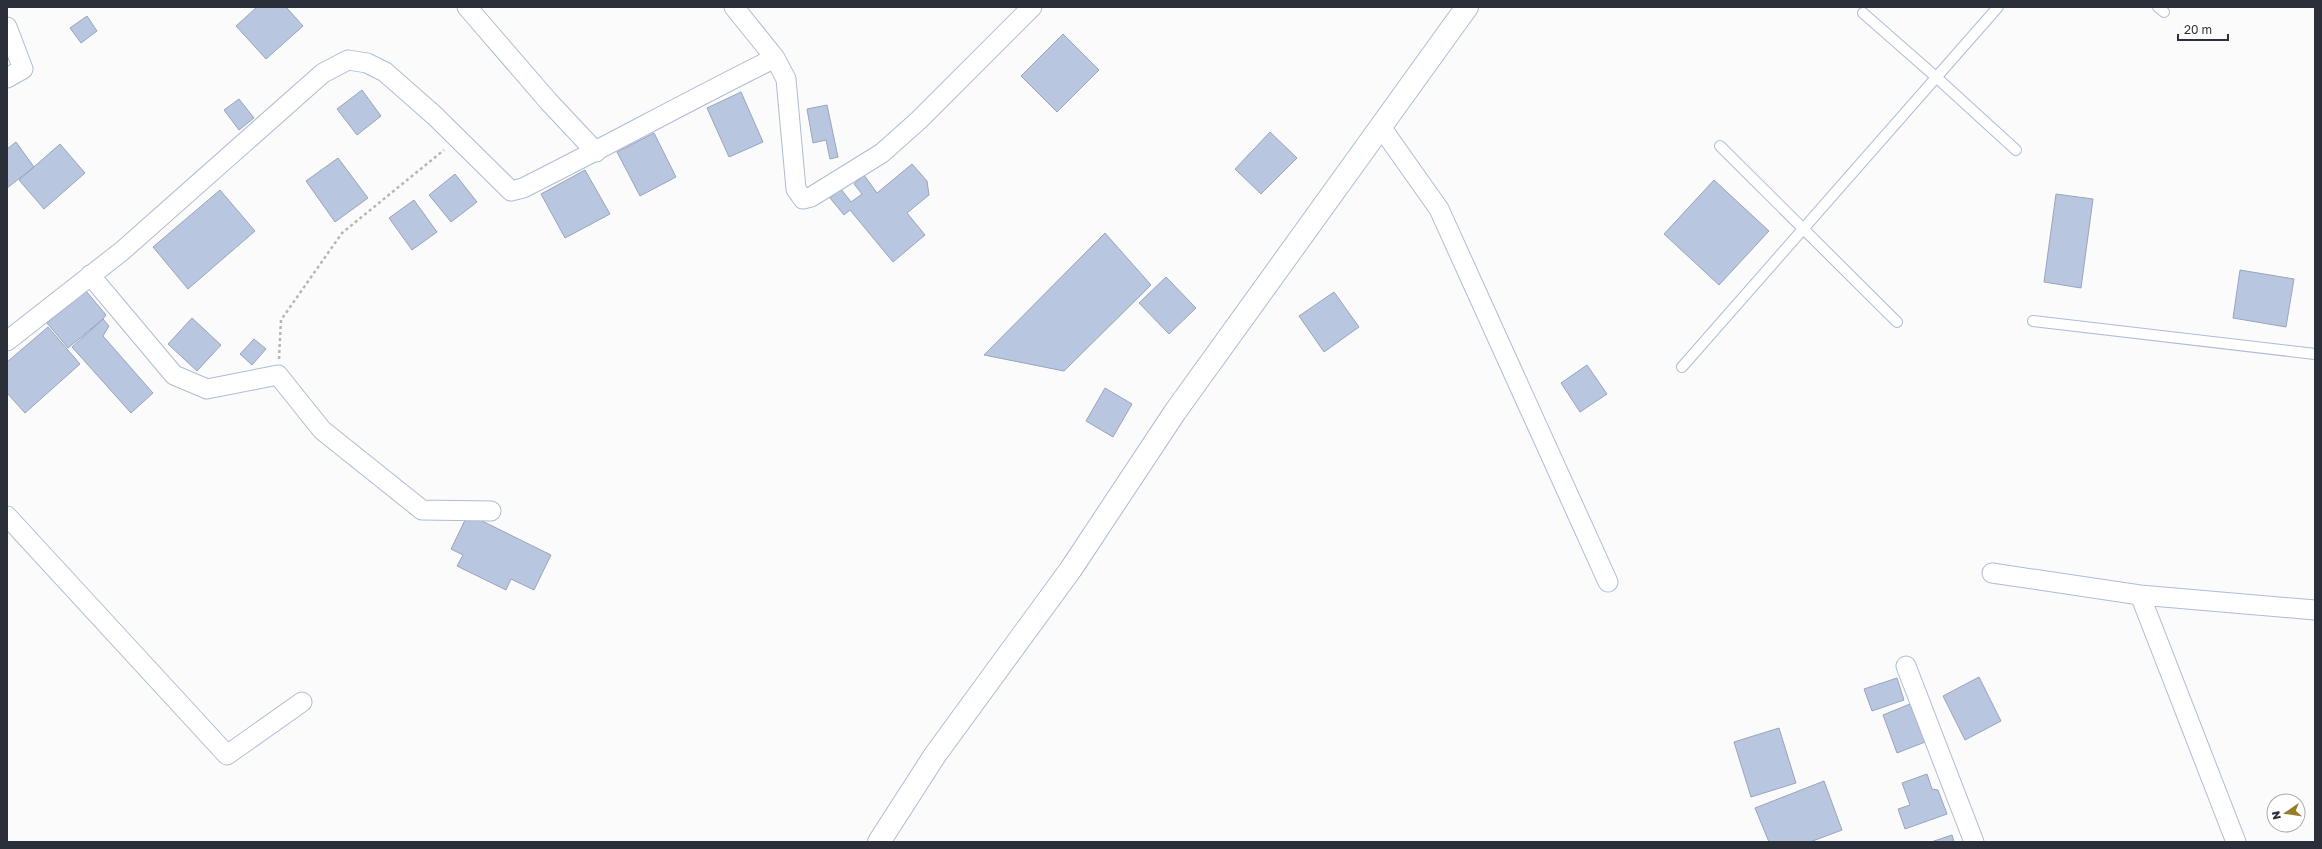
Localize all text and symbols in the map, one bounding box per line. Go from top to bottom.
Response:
scale bar [2178,16,2228,42]
text: 20 m [2184,22,2212,37]
north arrow [2266,793,2306,833]
text: N [2268,810,2283,821]

